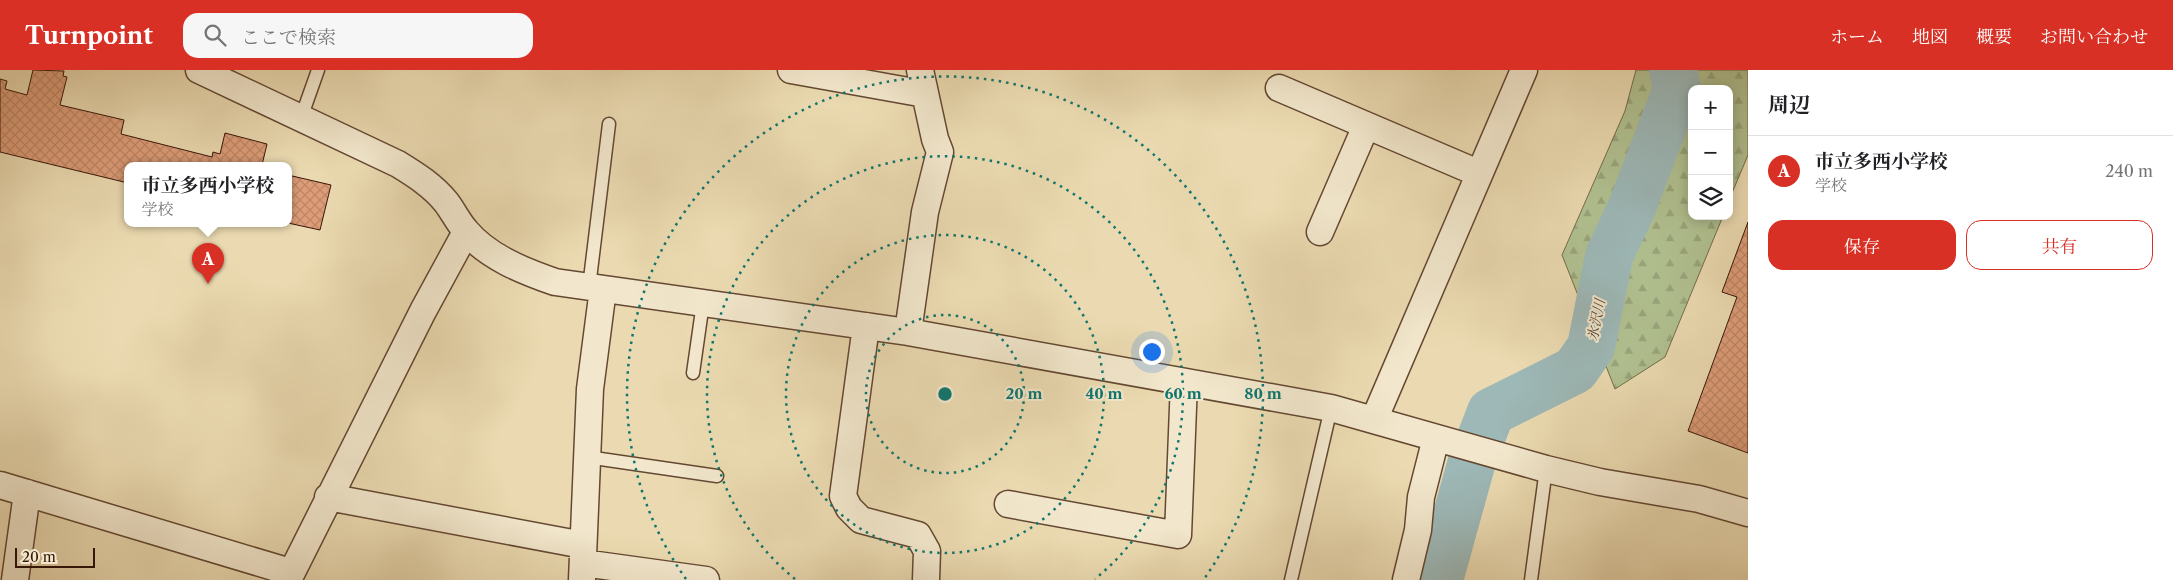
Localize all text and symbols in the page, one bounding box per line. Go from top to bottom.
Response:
search box [183,13,533,58]
text: Turnpoint [25,21,153,50]
icon: search [201,21,229,49]
text: ここで検索 [241,26,336,49]
text: ホーム [1830,26,1884,48]
text: 地図 [1912,26,1948,48]
text: 概要 [1976,26,2012,48]
text: お問い合わせ [2040,26,2148,48]
map controls [1688,85,1733,220]
button: + [1688,85,1733,130]
text: 周辺 [1768,92,1810,117]
button: − [1688,130,1733,175]
text: 市立多西小学校 [1815,150,1948,173]
text: A [1778,161,1790,181]
text: 240 m [2105,161,2153,181]
popup [124,162,292,227]
text: 市立多西小学校 [141,174,275,197]
button: layers [1688,175,1733,220]
text: 学校 [1815,175,1847,195]
text: 学校 [141,199,174,219]
button: 保存 [1768,220,1956,270]
button: 共有 [1966,220,2153,270]
pin: A [192,243,224,284]
water label: 氷沢川 [1583,296,1609,342]
your location [1139,339,1165,365]
text: 20 m [1005,384,1043,403]
text: 40 m [1085,384,1123,403]
text: 60 m [1164,384,1202,403]
text: 80 m [1244,384,1282,403]
centre of rings [936,385,954,403]
scale bar [15,545,95,568]
text: 20 m [22,548,56,566]

